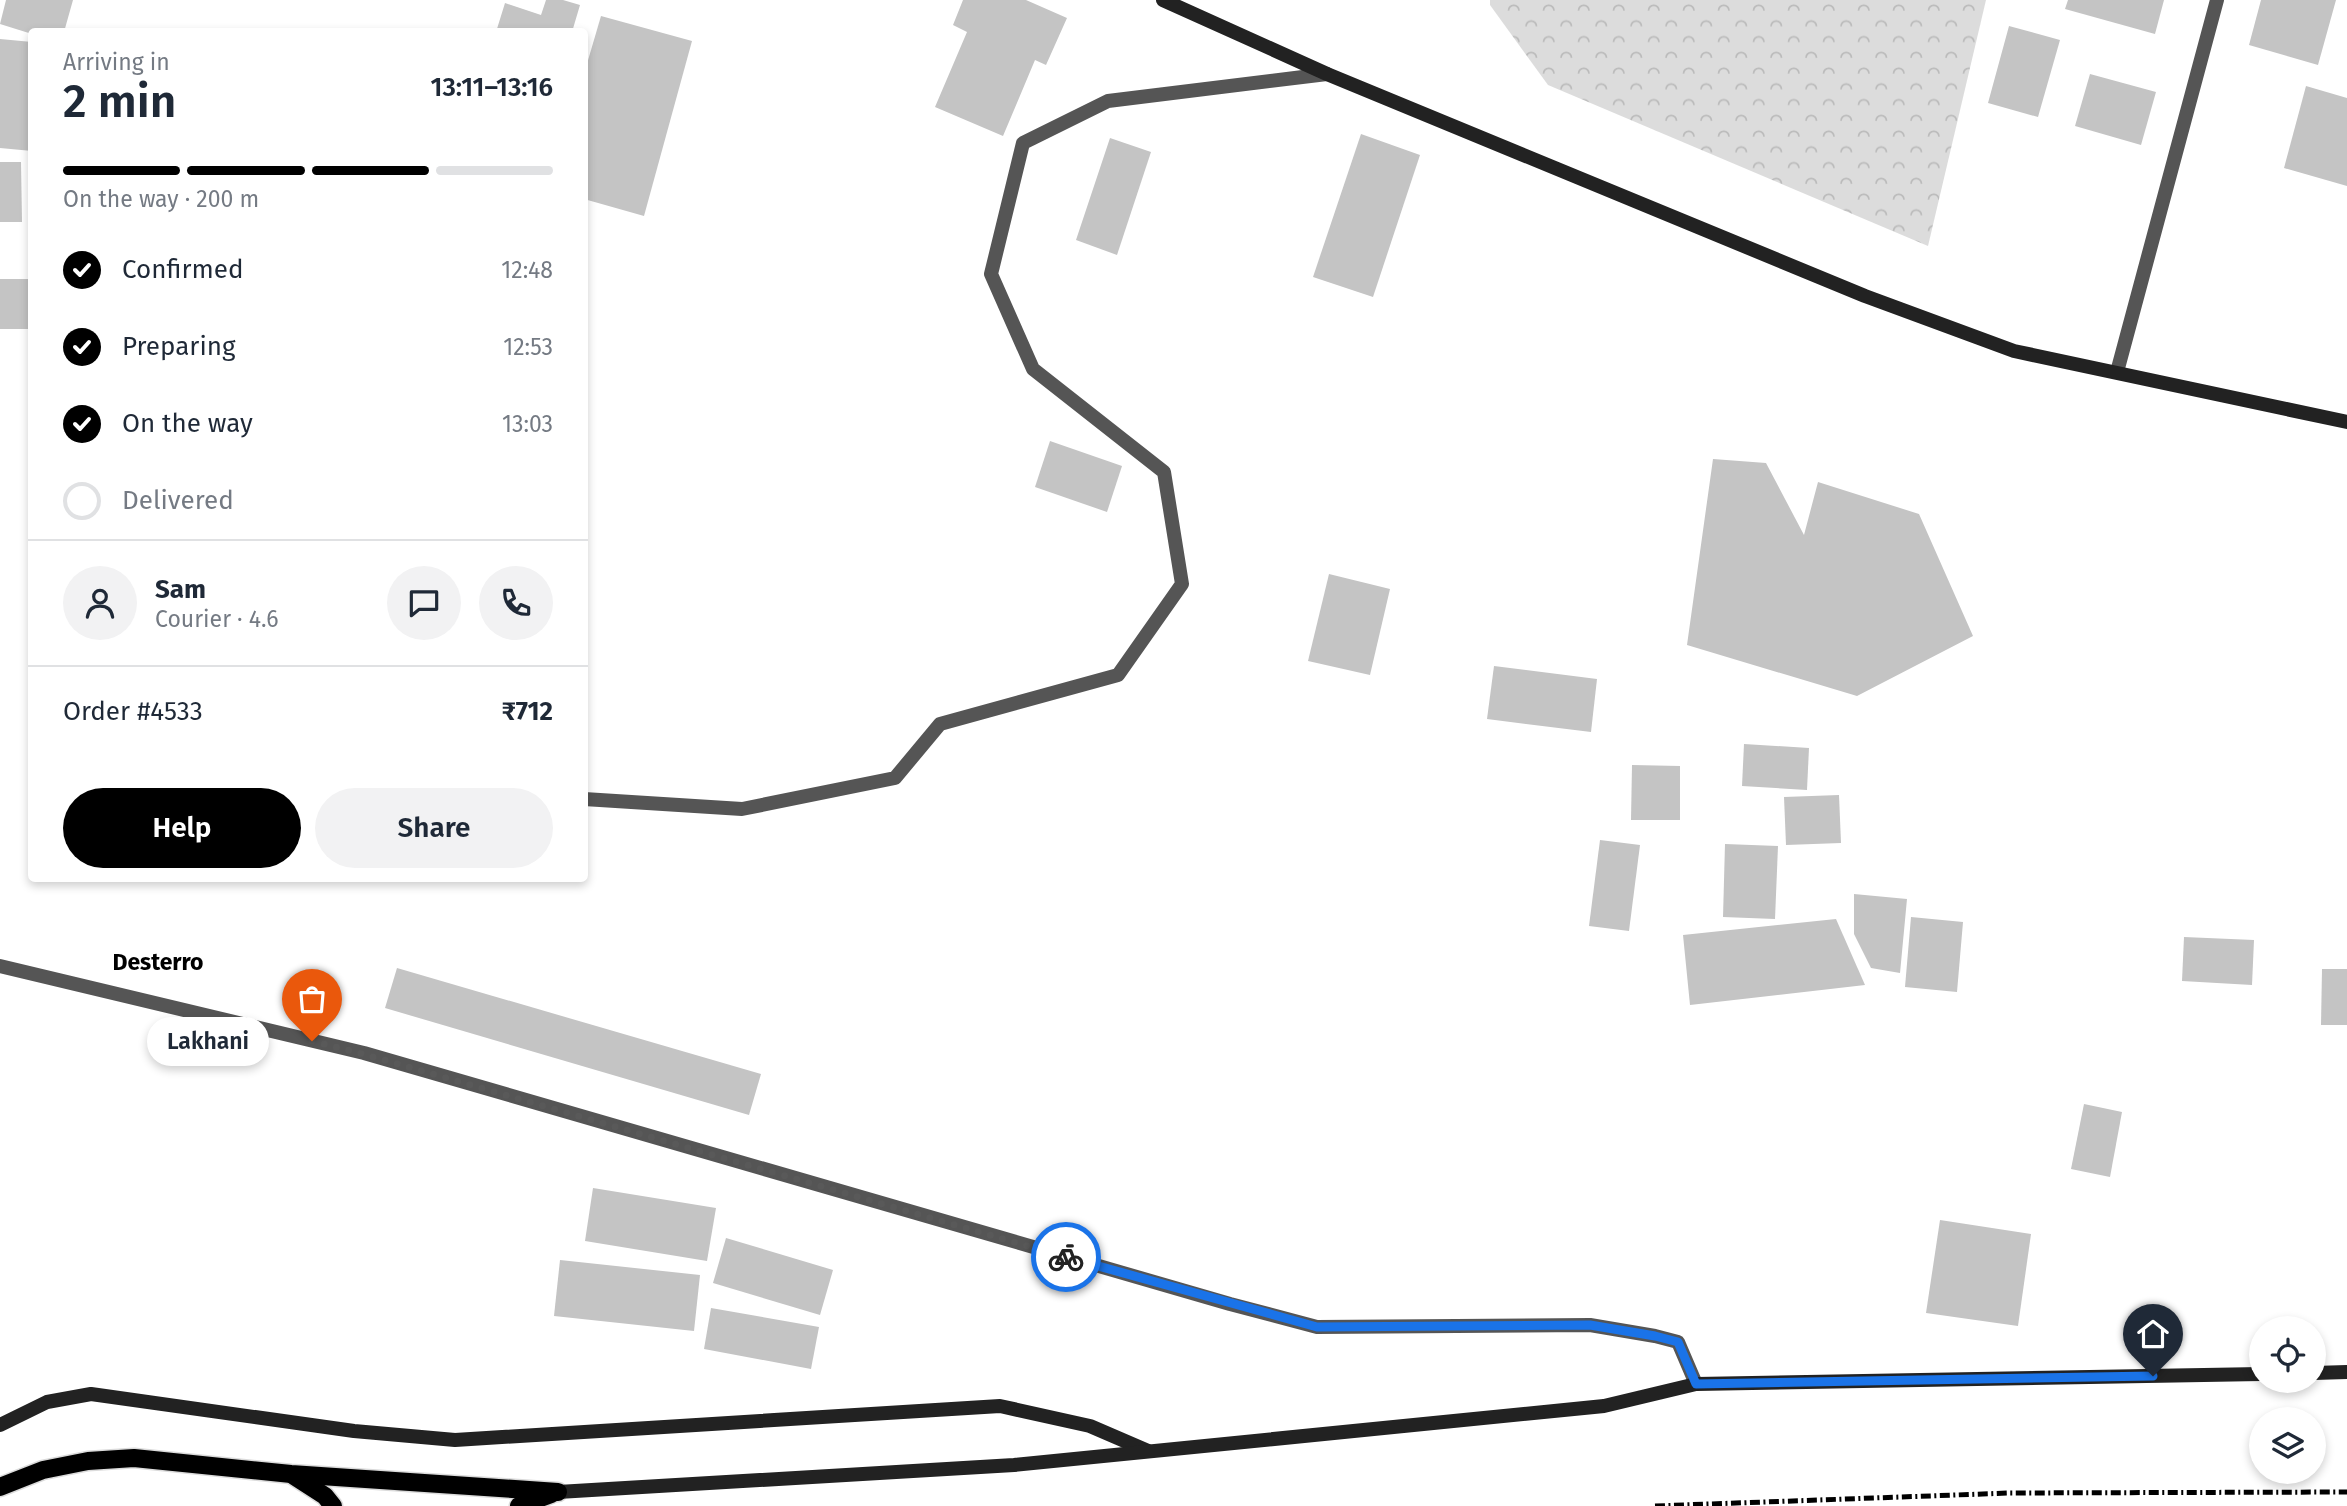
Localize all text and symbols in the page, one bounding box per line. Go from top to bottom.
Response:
text: Arriving in [63,48,170,76]
text: 13:11–13:16 [431,72,553,103]
text: 2 min [63,74,176,129]
text: On the way · 200 m [63,185,259,213]
icon: check [63,251,101,289]
text: Confirmed [122,254,243,285]
text: 12:48 [501,256,553,284]
icon: check [63,328,101,366]
text: Preparing [122,331,235,362]
text: 12:53 [503,333,553,361]
icon: check [63,405,101,443]
text: On the way [122,408,253,439]
text: 13:03 [502,410,553,438]
text: Delivered [122,485,234,516]
button: person [63,566,137,640]
button: chat [387,566,461,640]
button: phone [479,566,553,640]
text: Sam [155,574,206,605]
text: Courier · 4.6 [155,605,279,633]
text: Order #4533 [63,696,203,727]
text: ₹712 [502,696,553,727]
button: Help [63,788,301,868]
button: Share [315,788,553,868]
district label: Desterro [112,948,204,976]
pin [282,969,342,1041]
icon: bag [293,980,331,1018]
callout: Lakhani [148,1016,270,1066]
text: Lakhani [167,1027,249,1055]
courier [1031,1222,1101,1292]
icon: bike [1047,1238,1085,1276]
pin [2123,1304,2183,1376]
icon: home [2134,1315,2172,1353]
map controls [2249,1316,2326,1484]
button: locate [2249,1316,2326,1393]
button: layers [2249,1407,2326,1484]

